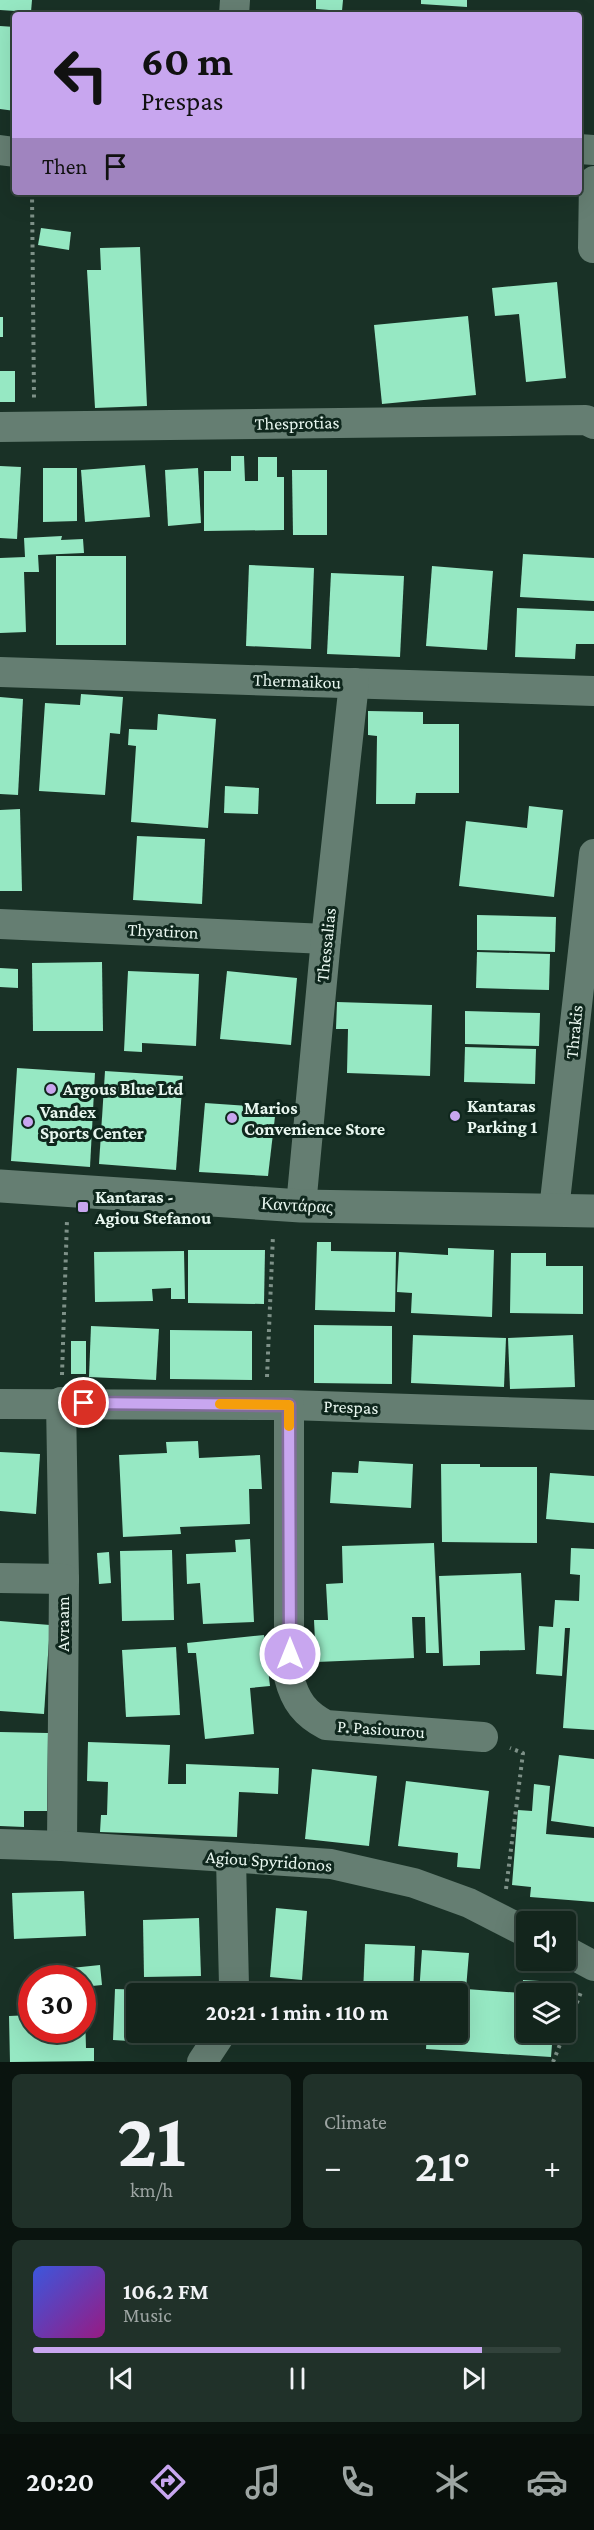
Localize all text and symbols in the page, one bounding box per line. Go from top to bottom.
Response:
icon: left [42,36,120,114]
text: 60 m [141,37,233,84]
text: Prespas [141,86,223,116]
icon: arrive [99,150,132,183]
text: Then [42,154,87,179]
street label: Thesprotias [254,412,340,434]
street label: Thermaikou [253,669,342,693]
street label: Thessalias [312,907,340,983]
street label: Thyatiron [127,919,199,943]
street label: Thrakis [561,1004,587,1060]
place label: Argous Blue Ltd [62,1079,184,1099]
marker: Argous Blue Ltd [44,1082,58,1096]
place label: Kantaras Parking 1 [467,1096,537,1137]
place label: Marios Convenience Store [244,1098,385,1139]
place label: Vandex Sports Center [39,1102,144,1143]
marker: Kantaras Parking 1 [448,1109,462,1123]
marker: Marios Convenience Store [225,1111,239,1125]
marker: Vandex Sports Center [21,1115,35,1129]
place label: Kantaras - Agiou Stefanou [94,1187,212,1228]
street label: Καντάρας [260,1193,334,1217]
marker: Kantaras - Agiou Stefanou [76,1200,90,1214]
pin [58,1377,109,1428]
icon: arrive [67,1386,100,1419]
street label: Prespas [323,1396,379,1418]
street label: Avraam [53,1596,73,1652]
position arrow [258,1622,322,1686]
street label: P. Pasiourou [336,1716,426,1742]
street label: Agiou Spyridonos [205,1847,333,1875]
map controls [516,1911,576,2043]
button: sound [516,1911,576,1971]
speed limit sign: 30 [18,1965,96,2043]
button: layers [516,1983,576,2043]
text: 20:21 · 1 min · 110 m [206,2000,388,2025]
text: 21 [117,2096,186,2183]
text: Climate [324,2111,387,2133]
text: 21° [415,2141,471,2191]
text: − [324,2148,341,2185]
text: + [544,2148,561,2185]
text: km/h [130,2179,173,2201]
text: 106.2 FM [123,2279,209,2304]
text: Music [123,2304,172,2326]
icon: previous [105,2362,138,2395]
icon: pause [281,2362,314,2395]
icon: next [457,2362,490,2395]
icon: directions [147,2461,189,2503]
icon: music [242,2461,284,2503]
icon: phone [336,2461,378,2503]
icon: climate [431,2461,473,2503]
icon: car [526,2461,568,2503]
text: 20:20 [26,2467,94,2497]

